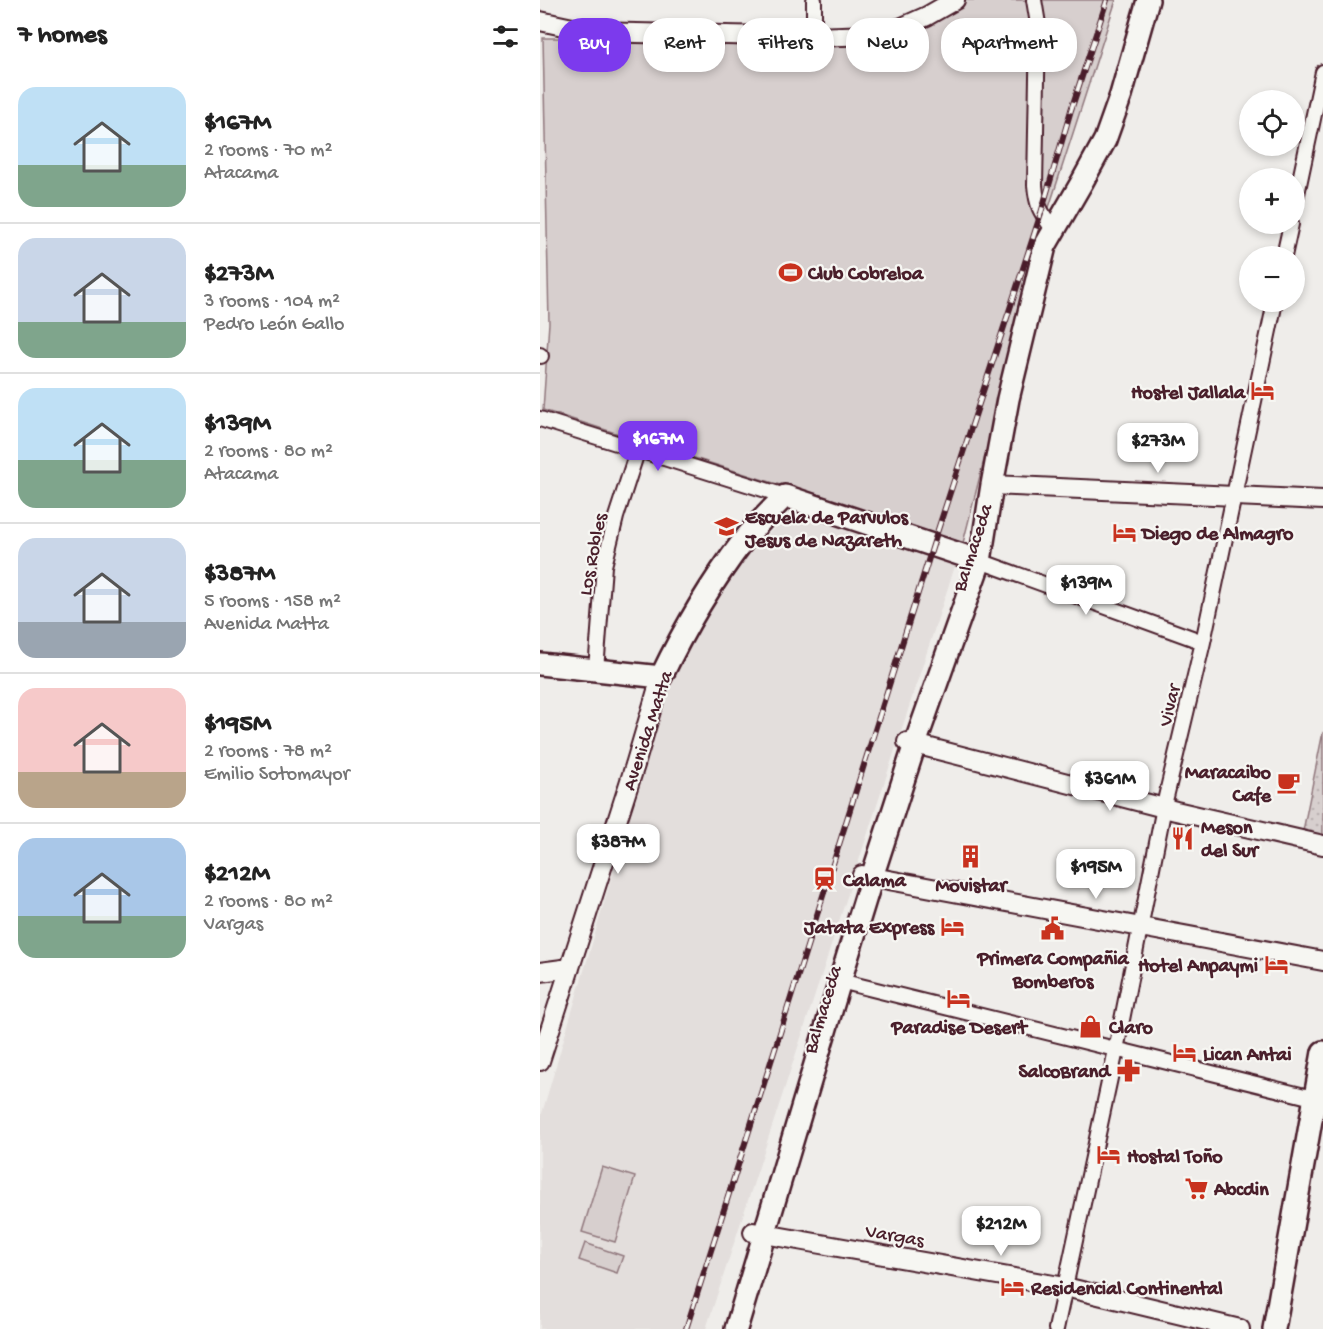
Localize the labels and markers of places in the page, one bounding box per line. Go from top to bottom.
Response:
sports icon: Club Cobreloa [777,259,803,285]
place label: Club Cobreloa [807,264,924,287]
hotel icon: Hostel Jallala [1250,378,1276,404]
place label: Hostel Jallala [1131,383,1246,406]
pin: $167M [616,421,700,472]
pin: $273M [1116,423,1200,474]
place label: Escuela de Parvulos Jesus de Nazareth [744,508,910,554]
school or university icon: Escuela de Parvulos Jesus de Nazareth [714,514,740,540]
hotel icon: Diego de Almagro [1111,519,1137,545]
place label: Diego de Almagro [1140,524,1294,547]
pin: $139M [1044,565,1128,616]
pin: $361M [1068,761,1152,812]
place label: Maracaibo Cafe [1185,763,1272,809]
cafe icon: Maracaibo Cafe [1276,769,1302,795]
place label: Meson del Sur [1201,818,1260,864]
pin: $387M [576,824,660,875]
restaurant icon: Meson del Sur [1170,825,1196,851]
building icon: Movistar [958,843,984,869]
pin: $195M [1054,849,1138,900]
station icon: Calama [812,866,838,892]
place label: Calama [842,871,907,894]
place label: Movistar [935,876,1008,899]
hotel icon: Jatata Express [939,913,965,939]
public building icon: Primera Compañia Bomberos [1040,916,1066,942]
place label: Jatata Express [803,918,936,941]
place label: Primera Compañia Bomberos [976,949,1129,995]
hotel icon: Hotel Anpaymi [1263,951,1289,977]
place label: Hotel Anpaymi [1138,956,1258,979]
hotel icon: Paradise Desert [946,985,972,1011]
shop icon: Claro [1078,1013,1104,1039]
place label: Paradise Desert [890,1018,1028,1041]
place label: Claro [1108,1018,1153,1041]
hotel icon: Lican Antai [1172,1040,1198,1066]
place label: Lican Antai [1203,1045,1292,1068]
pharmacy icon: SalcoBrand [1115,1057,1141,1083]
place label: SalcoBrand [1018,1062,1112,1085]
hotel icon: Hostal Toño [1096,1142,1122,1168]
place label: Hostal Toño [1127,1147,1223,1170]
supermarket icon: Abcdin [1183,1175,1209,1201]
place label: Abcdin [1213,1180,1269,1203]
pin: $212M [959,1206,1043,1257]
hotel icon: Residencial Continental [1000,1274,1026,1300]
place label: Residencial Continental [1030,1279,1223,1302]

